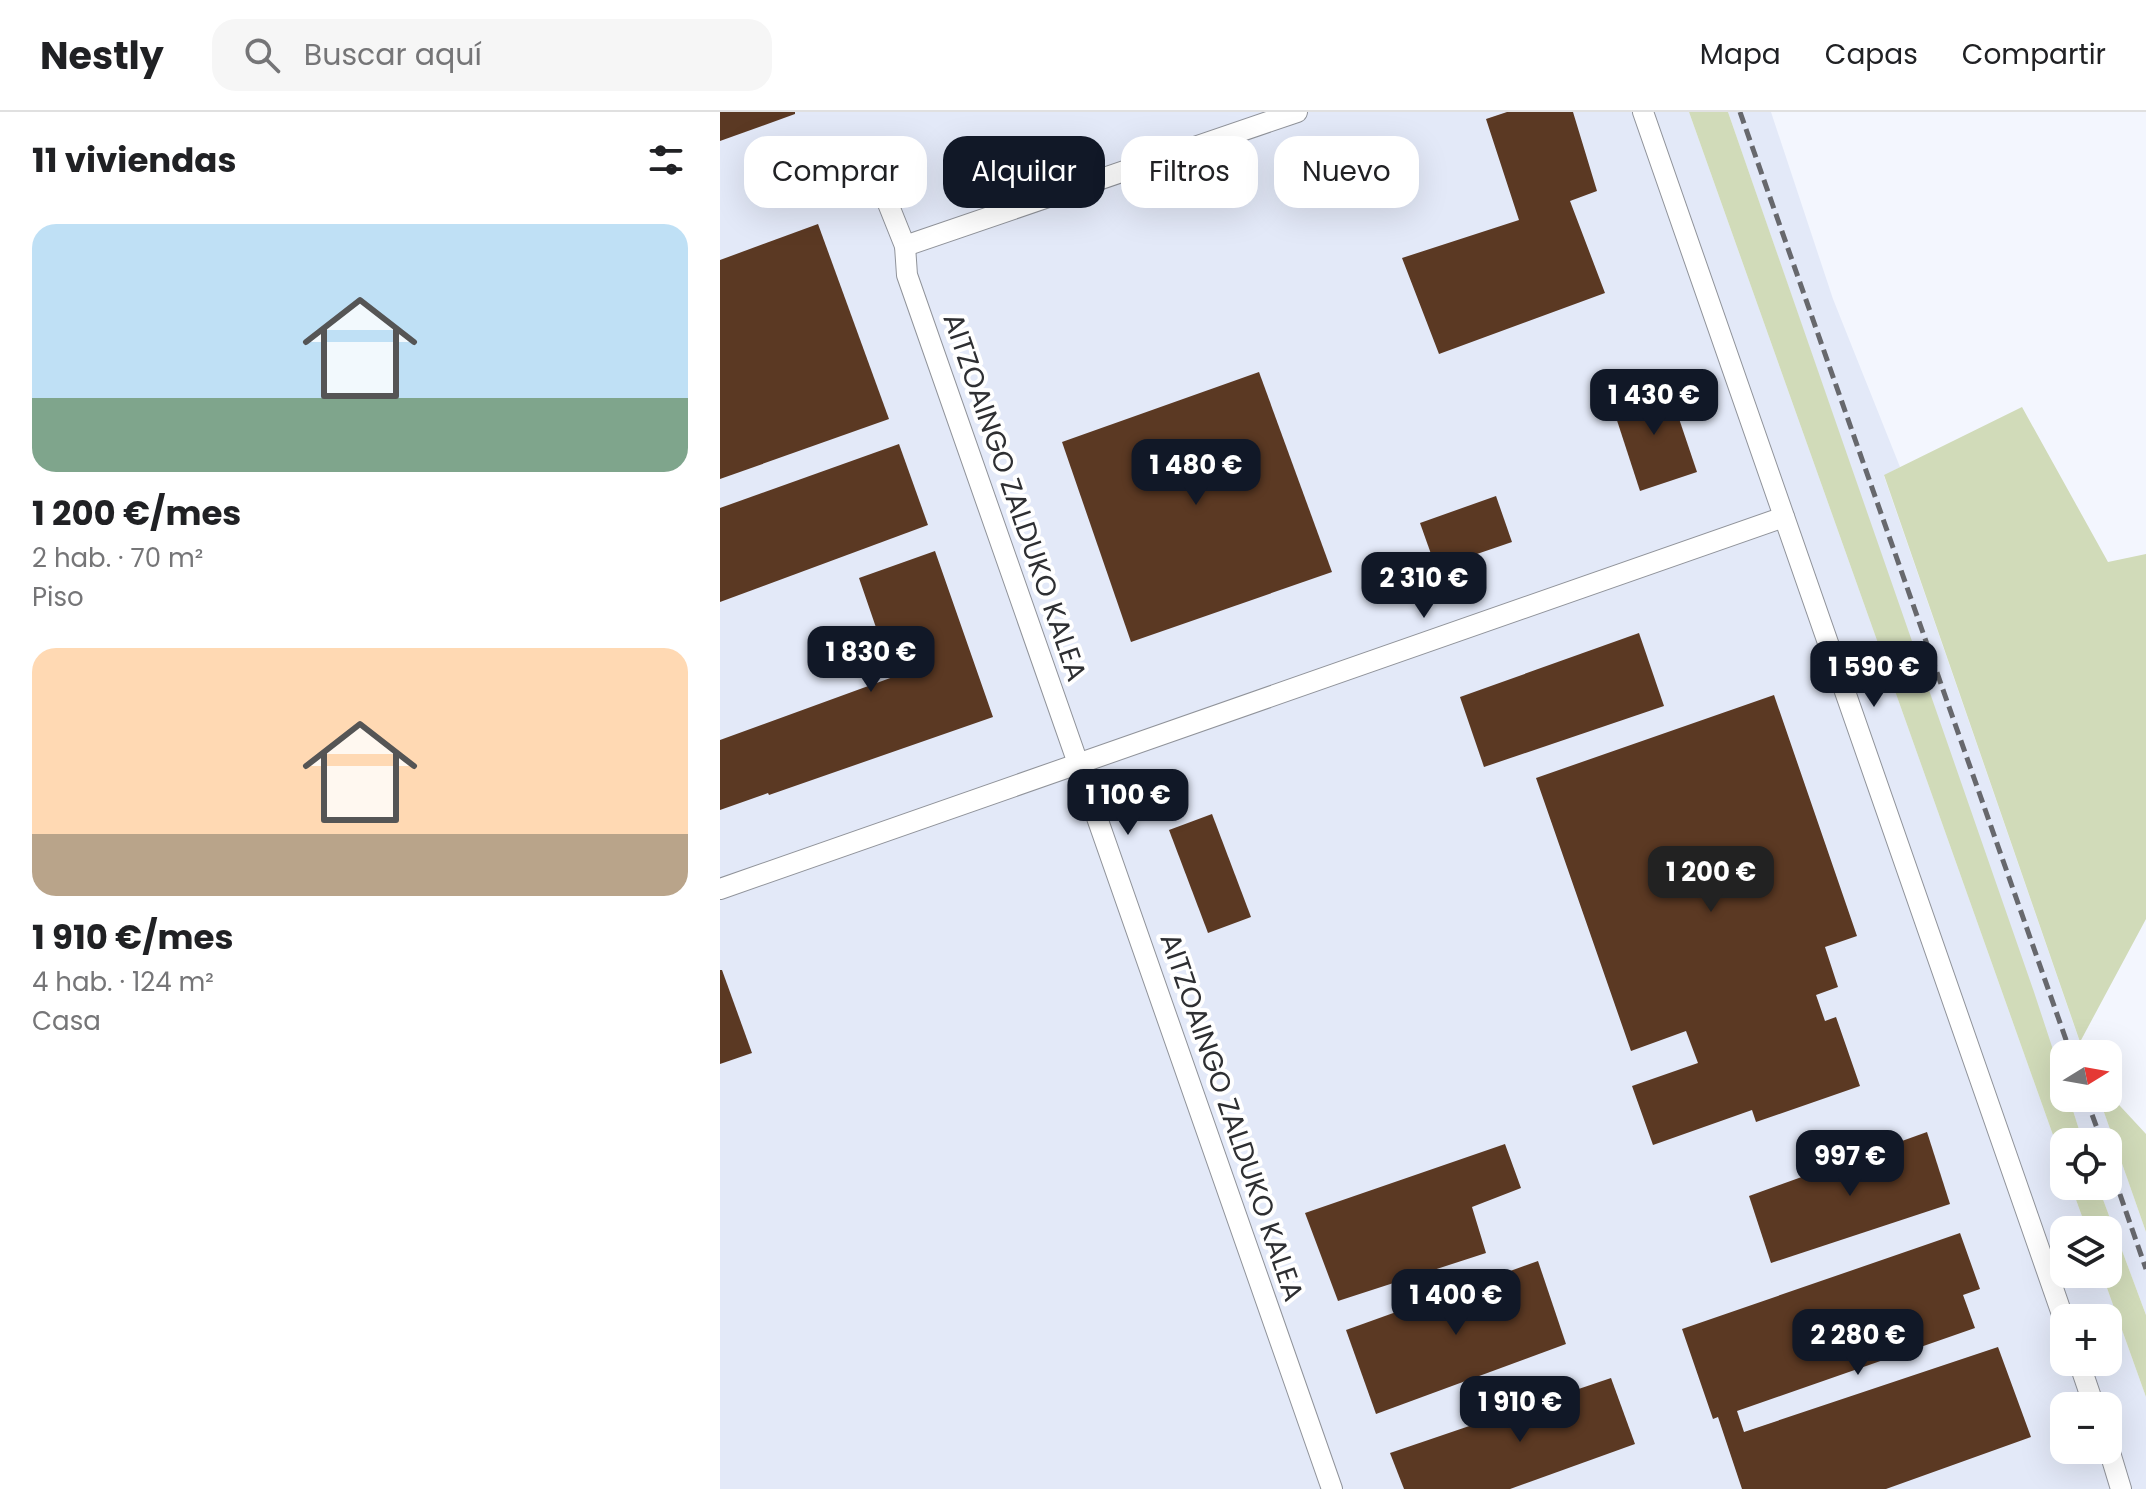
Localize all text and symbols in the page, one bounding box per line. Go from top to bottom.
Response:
search box [212,19,772,91]
text: Nestly [40,29,164,82]
icon: search [240,33,284,77]
text: Buscar aquí [304,33,482,76]
text: Mapa [1700,35,1781,74]
text: Capas [1825,35,1918,74]
text: Compartir [1962,35,2106,74]
text: 11 viviendas [32,136,236,184]
chip: Comprar [744,136,927,208]
chip: Alquilar [943,136,1105,208]
chip: Filtros [1121,136,1258,208]
chip: Nuevo [1274,136,1419,208]
icon: filters [644,138,688,182]
icon: home [288,276,432,420]
street label: AITZOAINGO ZALDUKO KALEA [934,308,1096,686]
pin: 1 430 € [1580,369,1728,437]
text: 1 430 € [1608,377,1700,413]
pin: 1 480 € [1122,439,1270,507]
text: 1 480 € [1150,447,1242,483]
text: 1 200 €/mes [32,489,241,537]
text: 2 hab. · 70 m² [32,540,203,576]
pin: 2 310 € [1350,552,1498,620]
text: 2 310 € [1379,560,1469,596]
text: Piso [32,579,84,615]
pin: 1 830 € [797,626,945,694]
text: 1 830 € [825,634,917,670]
pin: 1 590 € [1800,641,1948,709]
text: 1 590 € [1828,649,1920,685]
icon: home [288,700,432,844]
pin: 1 100 € [1054,769,1202,837]
text: 1 100 € [1085,777,1171,813]
pin: 1 200 € [1637,846,1785,914]
text: 1 200 € [1666,854,1756,890]
text: 1 910 €/mes [32,913,233,961]
street label: AITZOAINGO ZALDUKO KALEA [1151,928,1313,1306]
text: 4 hab. · 124 m² [32,964,214,1000]
text: Casa [32,1003,101,1039]
north arrow [2050,1040,2122,1112]
map controls [2050,1040,2122,1464]
button: locate [2050,1128,2122,1200]
pin: 997 € [1794,1130,1906,1198]
text: 997 € [1814,1138,1886,1174]
button: layers [2050,1216,2122,1288]
pin: 1 400 € [1382,1269,1530,1337]
text: 1 400 € [1409,1277,1503,1313]
button: + [2050,1304,2122,1376]
pin: 2 280 € [1784,1309,1932,1377]
text: 2 280 € [1810,1317,1906,1353]
pin: 1 910 € [1446,1376,1594,1444]
text: 1 910 € [1478,1384,1562,1420]
button: − [2050,1392,2122,1464]

